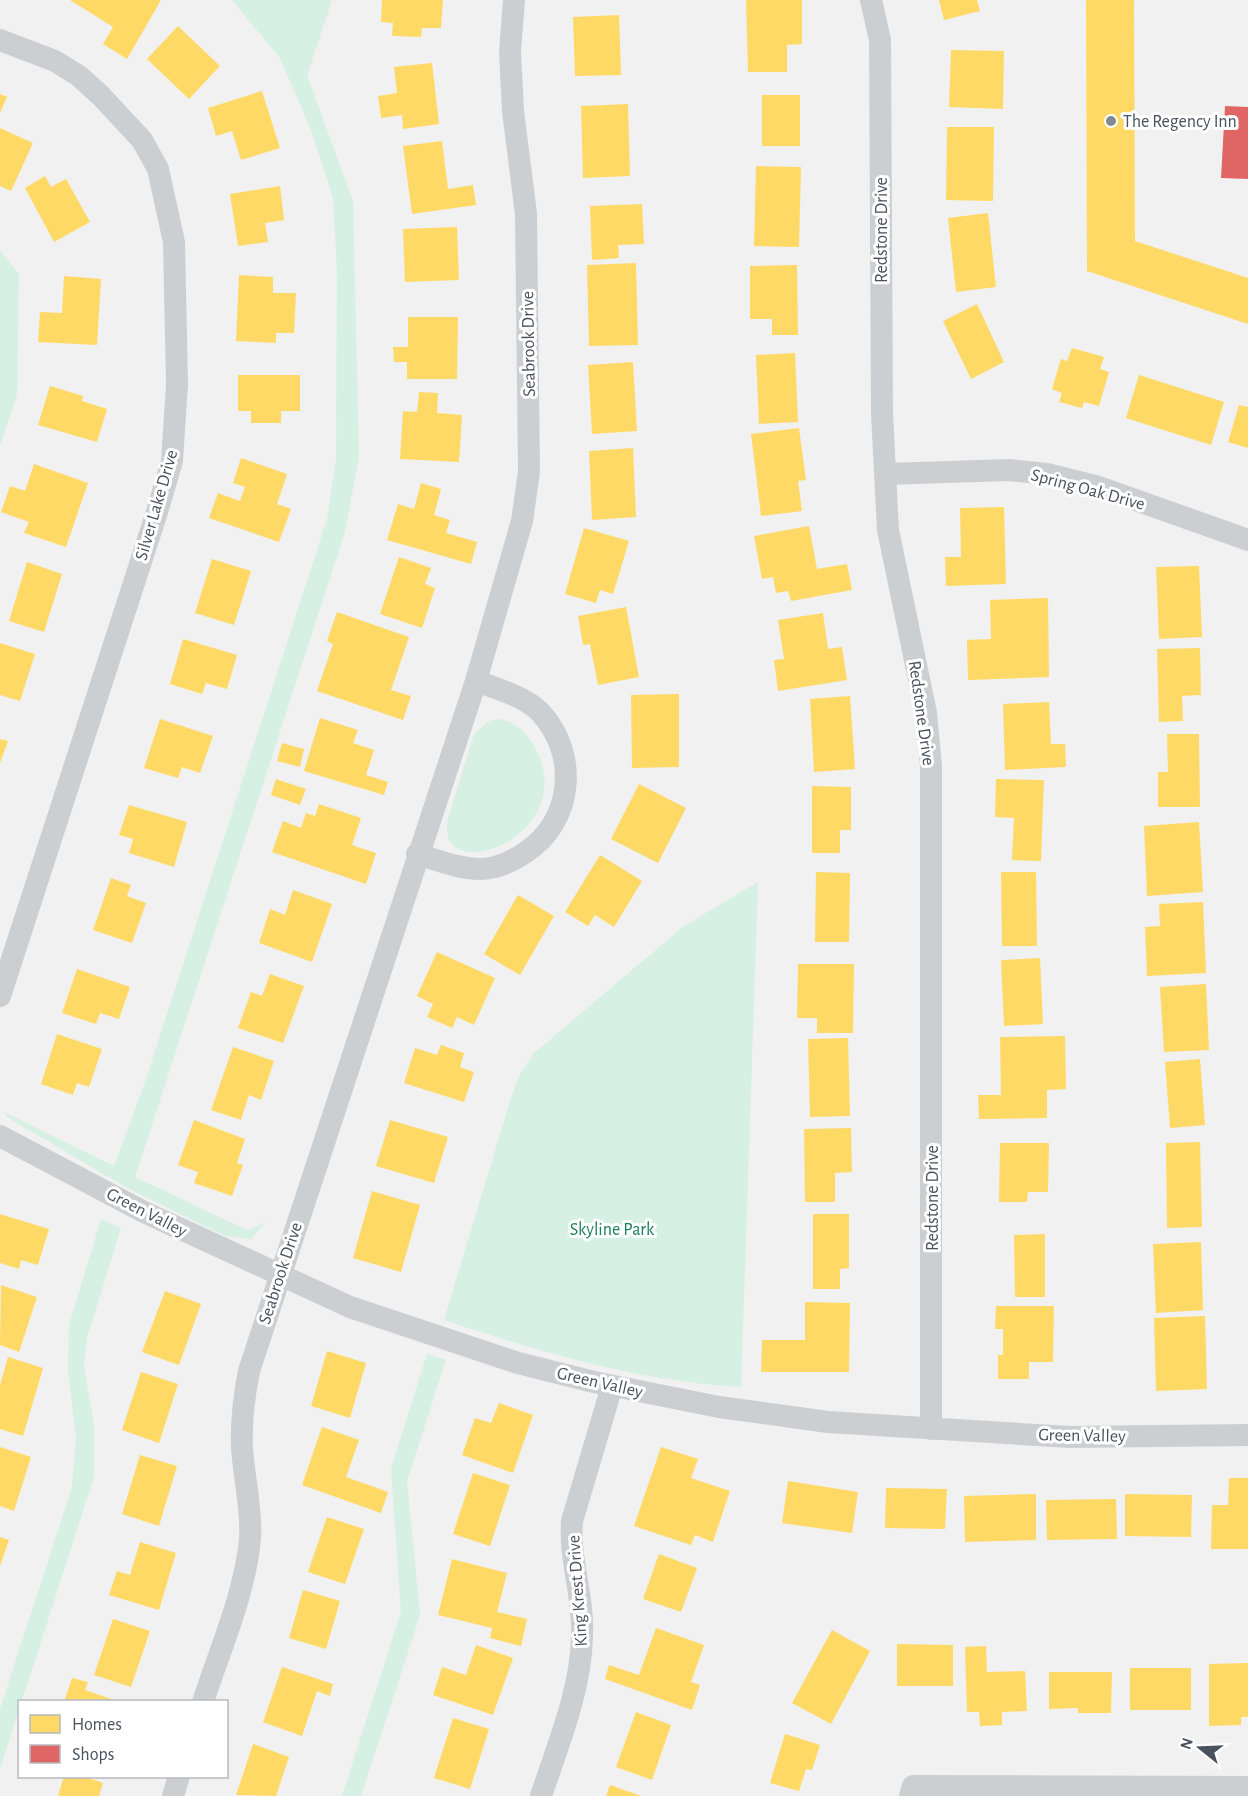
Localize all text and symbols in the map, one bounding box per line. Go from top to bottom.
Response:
place label: The Regency Inn [1123,113,1237,131]
marker: The Regency Inn [1104,114,1118,128]
street label: Redstone Drive [873,177,891,283]
street label: Seabrook Drive [519,291,539,397]
street label: Silver Lake Drive [133,448,181,563]
street label: Spring Oak Drive [1029,466,1147,514]
street label: Redstone Drive [905,660,937,767]
street label: Redstone Drive [924,1145,942,1251]
street label: Green Valley [103,1185,190,1241]
street label: Seabrook Drive [256,1220,306,1326]
park label: Skyline Park [570,1221,655,1239]
street label: Green Valley [555,1364,645,1402]
street label: Green Valley [1038,1426,1126,1446]
street label: King Krest Drive [565,1535,591,1647]
legend [18,1700,228,1778]
text: Homes [72,1716,122,1734]
north arrow [1170,1718,1230,1778]
text: N [1177,1736,1196,1751]
text: Shops [72,1746,114,1764]

